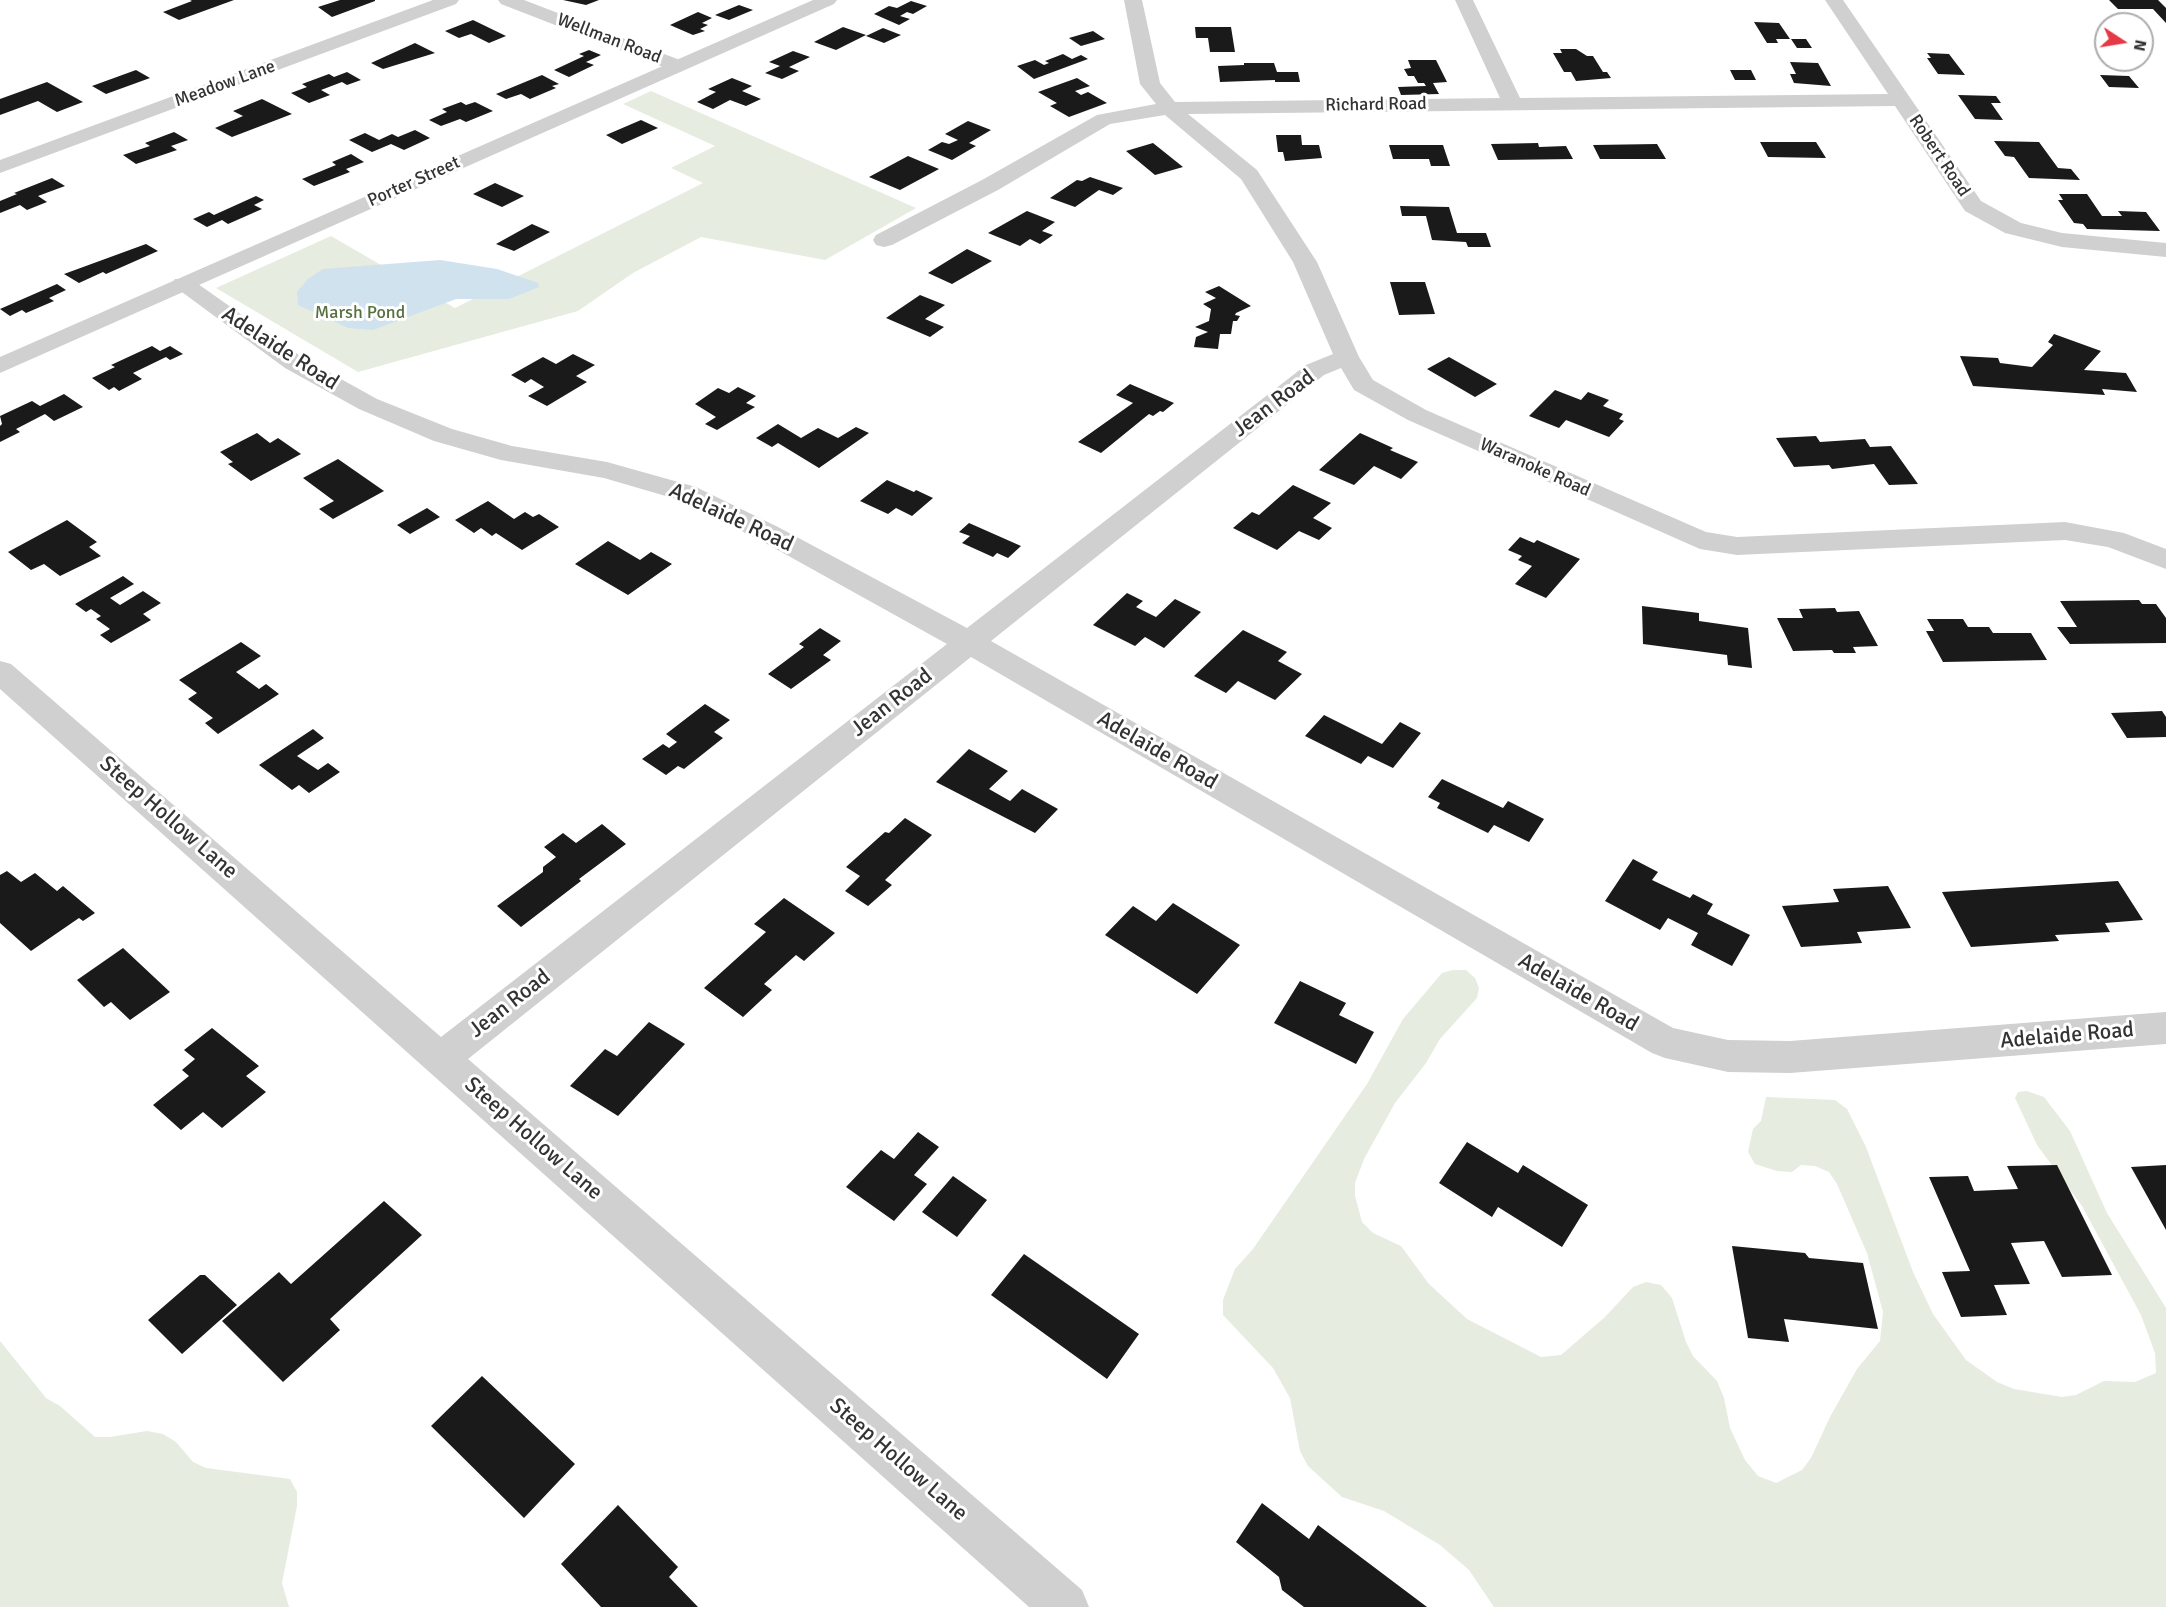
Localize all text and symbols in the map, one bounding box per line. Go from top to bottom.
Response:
street label: Wellman Road [554,9,664,69]
north arrow [2094,12,2154,72]
text: N [2129,38,2151,53]
street label: Meadow Lane [172,56,278,112]
street label: Richard Road [1325,93,1427,117]
street label: Robert Road [1904,111,1974,201]
street label: Porter Street [365,152,463,212]
street label: Adelaide Road [217,301,343,397]
park label: Marsh Pond [315,302,405,324]
street label: Jean Road [1228,365,1320,443]
street label: Waranoke Road [1476,434,1594,502]
street label: Adelaide Road [665,478,797,558]
street label: Jean Road [846,663,938,743]
street label: Adelaide Road [1092,706,1222,796]
street label: Steep Hollow Lane [94,751,242,885]
street label: Adelaide Road [1513,948,1643,1038]
street label: Jean Road [464,964,556,1044]
street label: Adelaide Road [1999,1017,2135,1055]
street label: Steep Hollow Lane [459,1072,607,1206]
street label: Steep Hollow Lane [824,1393,972,1527]

